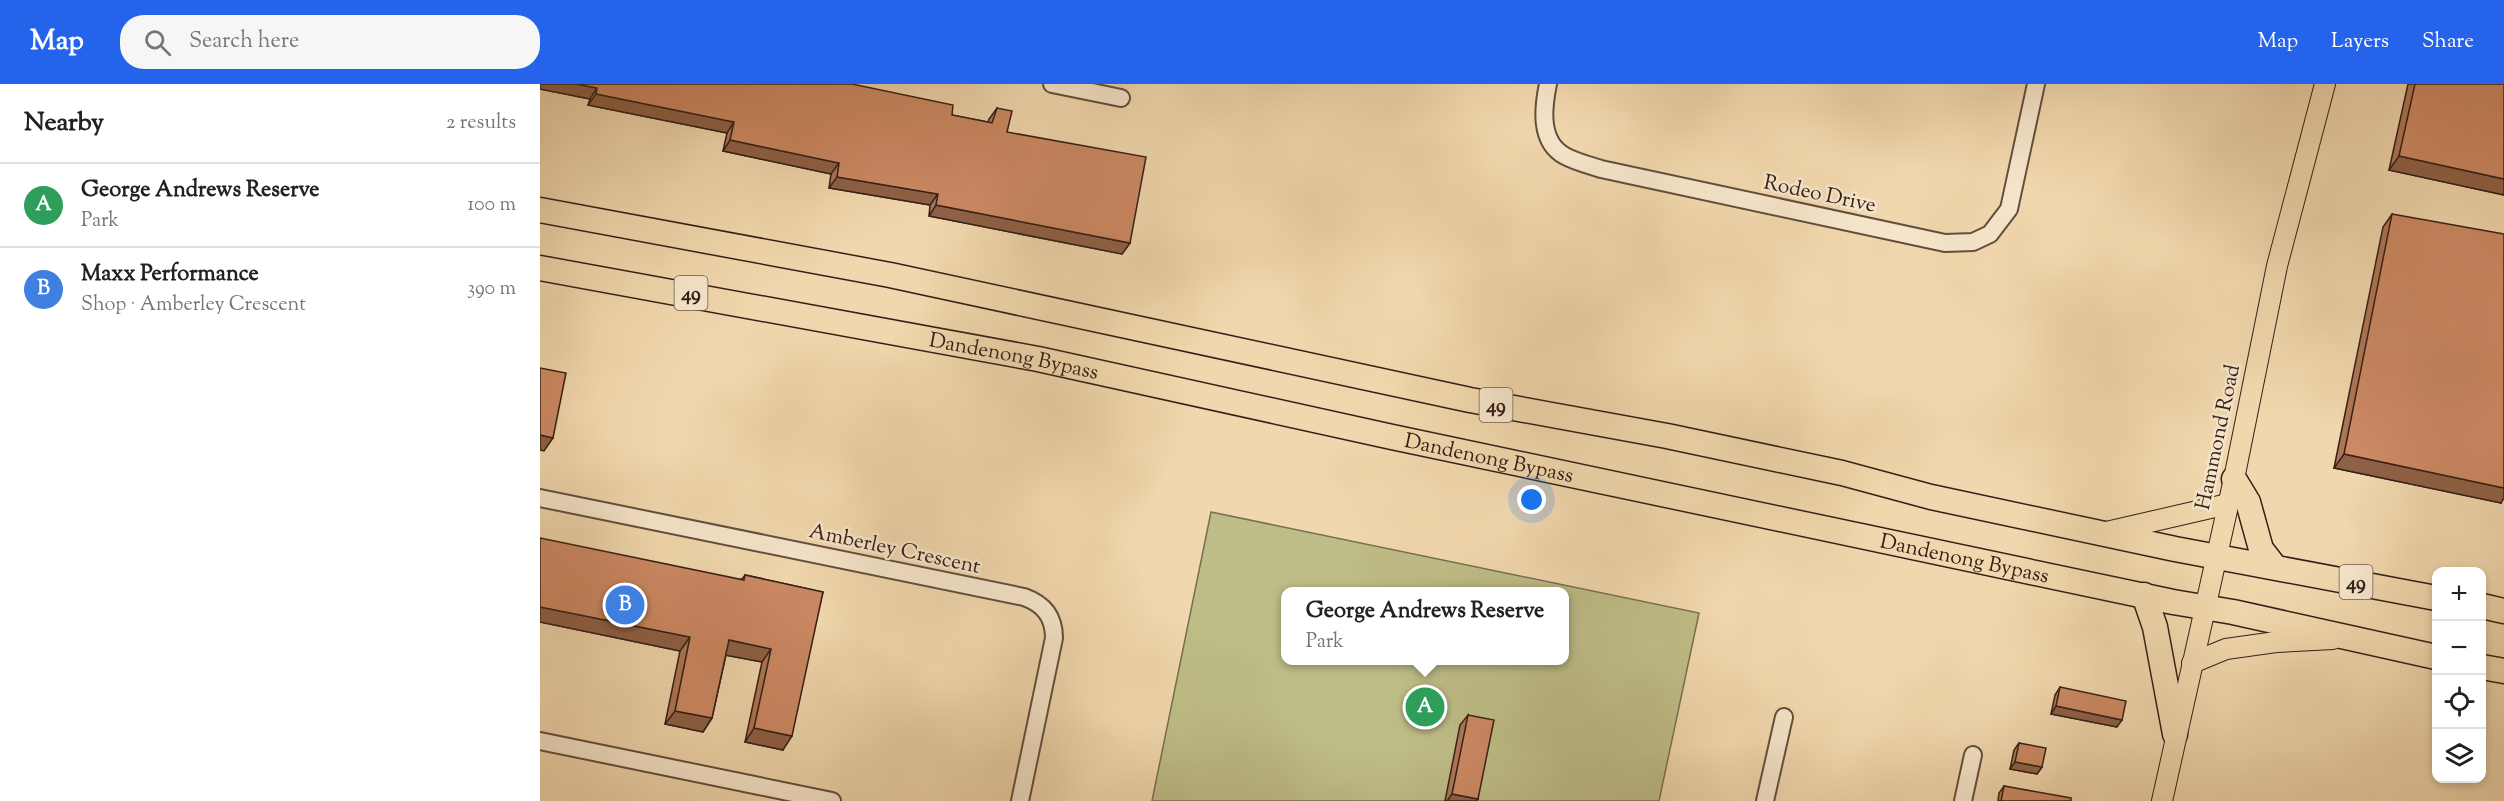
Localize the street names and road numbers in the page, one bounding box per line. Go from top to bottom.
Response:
street label: Rodeo Drive [1761,168,1878,221]
road number: 49 [674,276,708,310]
street label: Dandenong Bypass [926,326,1101,389]
street label: Hammond Road [2189,362,2249,513]
road number: 49 [1480,388,1512,422]
street label: Dandenong Bypass [1401,427,1576,492]
street label: Amberley Crescent [806,517,983,583]
street label: Dandenong Bypass [1877,527,2052,592]
road number: 49 [2340,565,2372,599]

